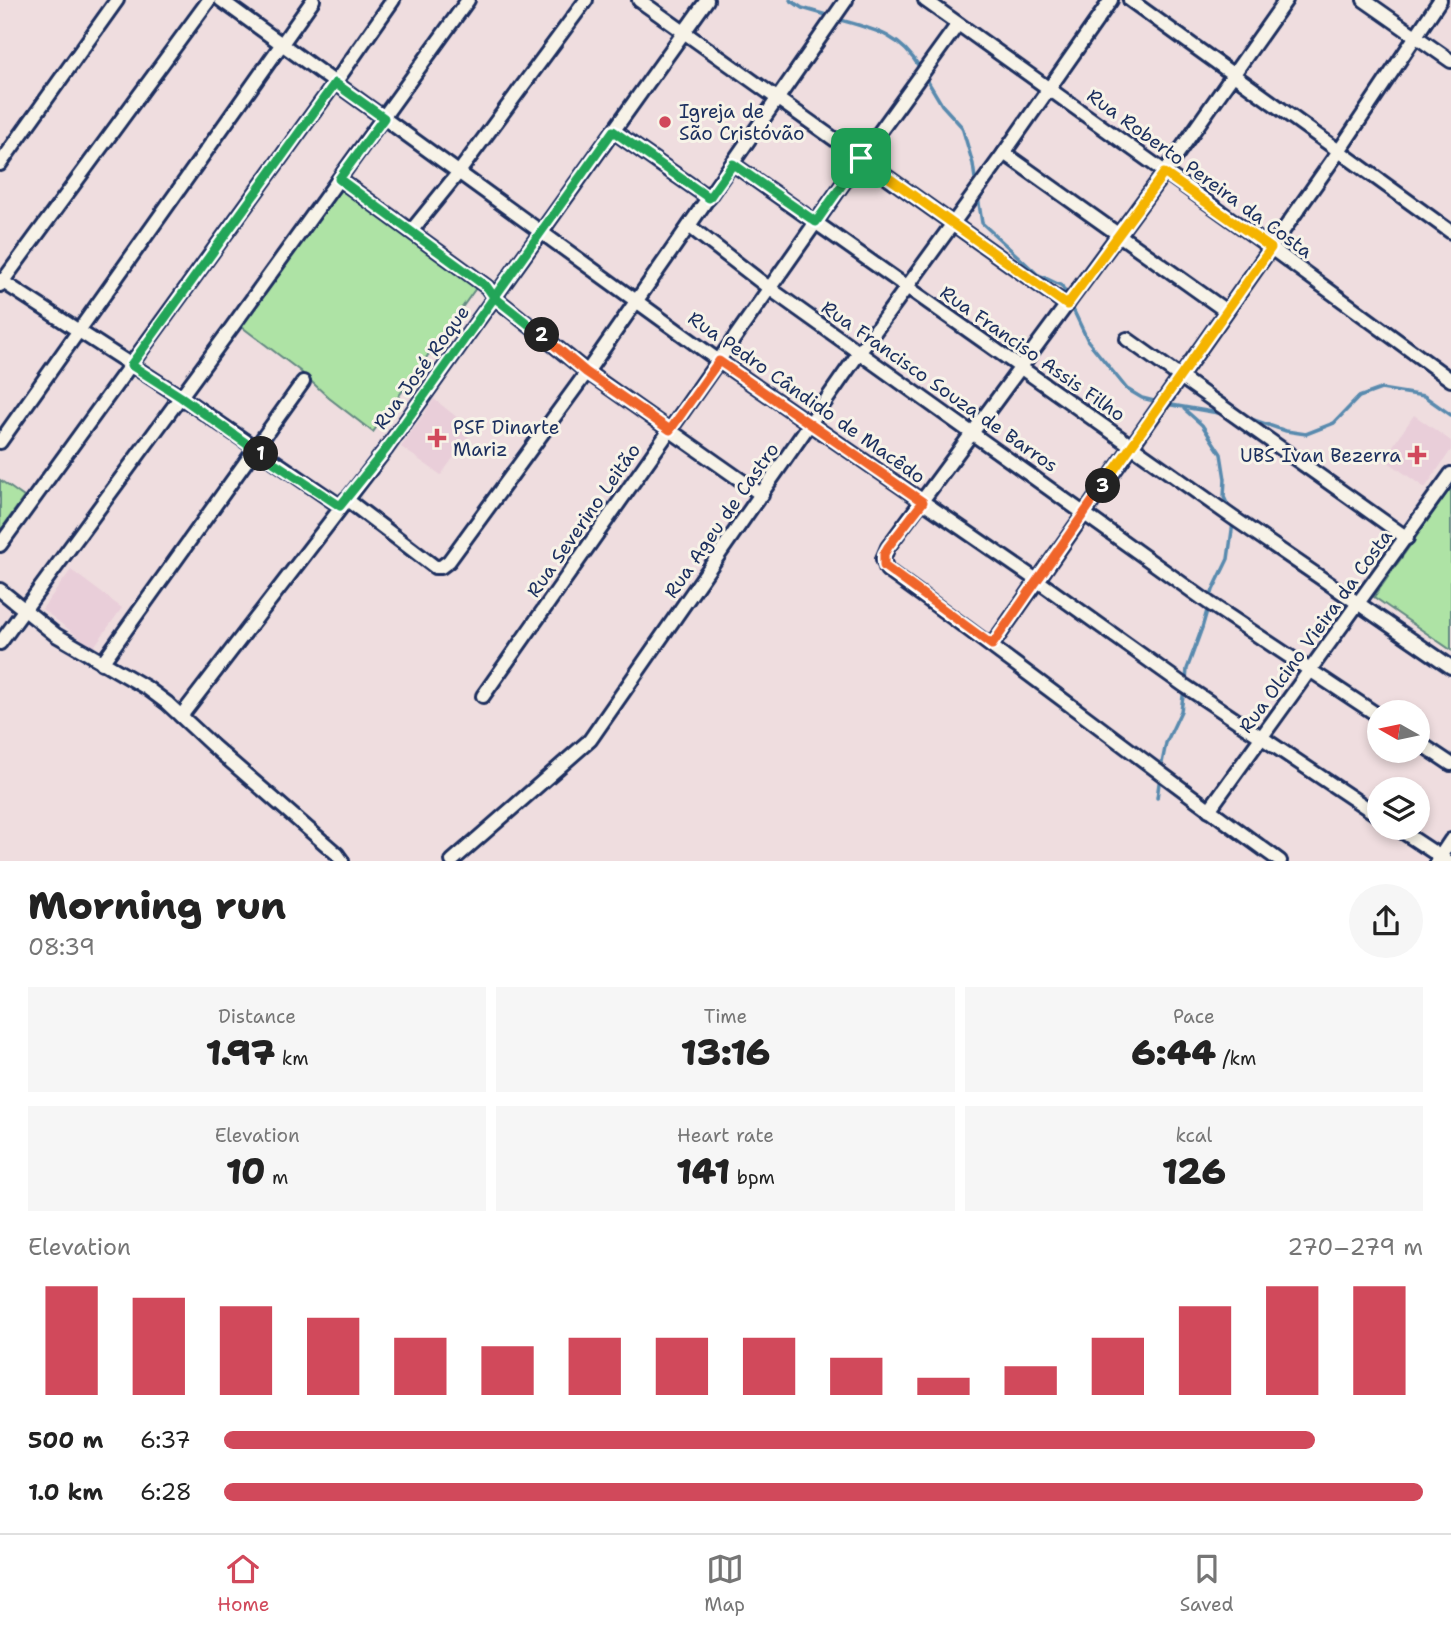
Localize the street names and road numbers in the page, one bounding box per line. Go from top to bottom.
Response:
street label: Rua Roberto Pereira da Costa [1082,83,1318,264]
street label: Rua Franciso Assis Filho [935,280,1130,427]
street label: Rua Francisco Souza de Barros [817,295,1063,478]
street label: Rua José Roque [368,300,475,434]
street label: Rua Pedro Cândido de Macêdo [683,306,930,489]
street label: Rua Severino Leitão [521,438,646,602]
street label: Rua Ageu de Castro [658,438,784,603]
street label: Rua Olcino Vieira da Costa [1233,524,1398,738]

